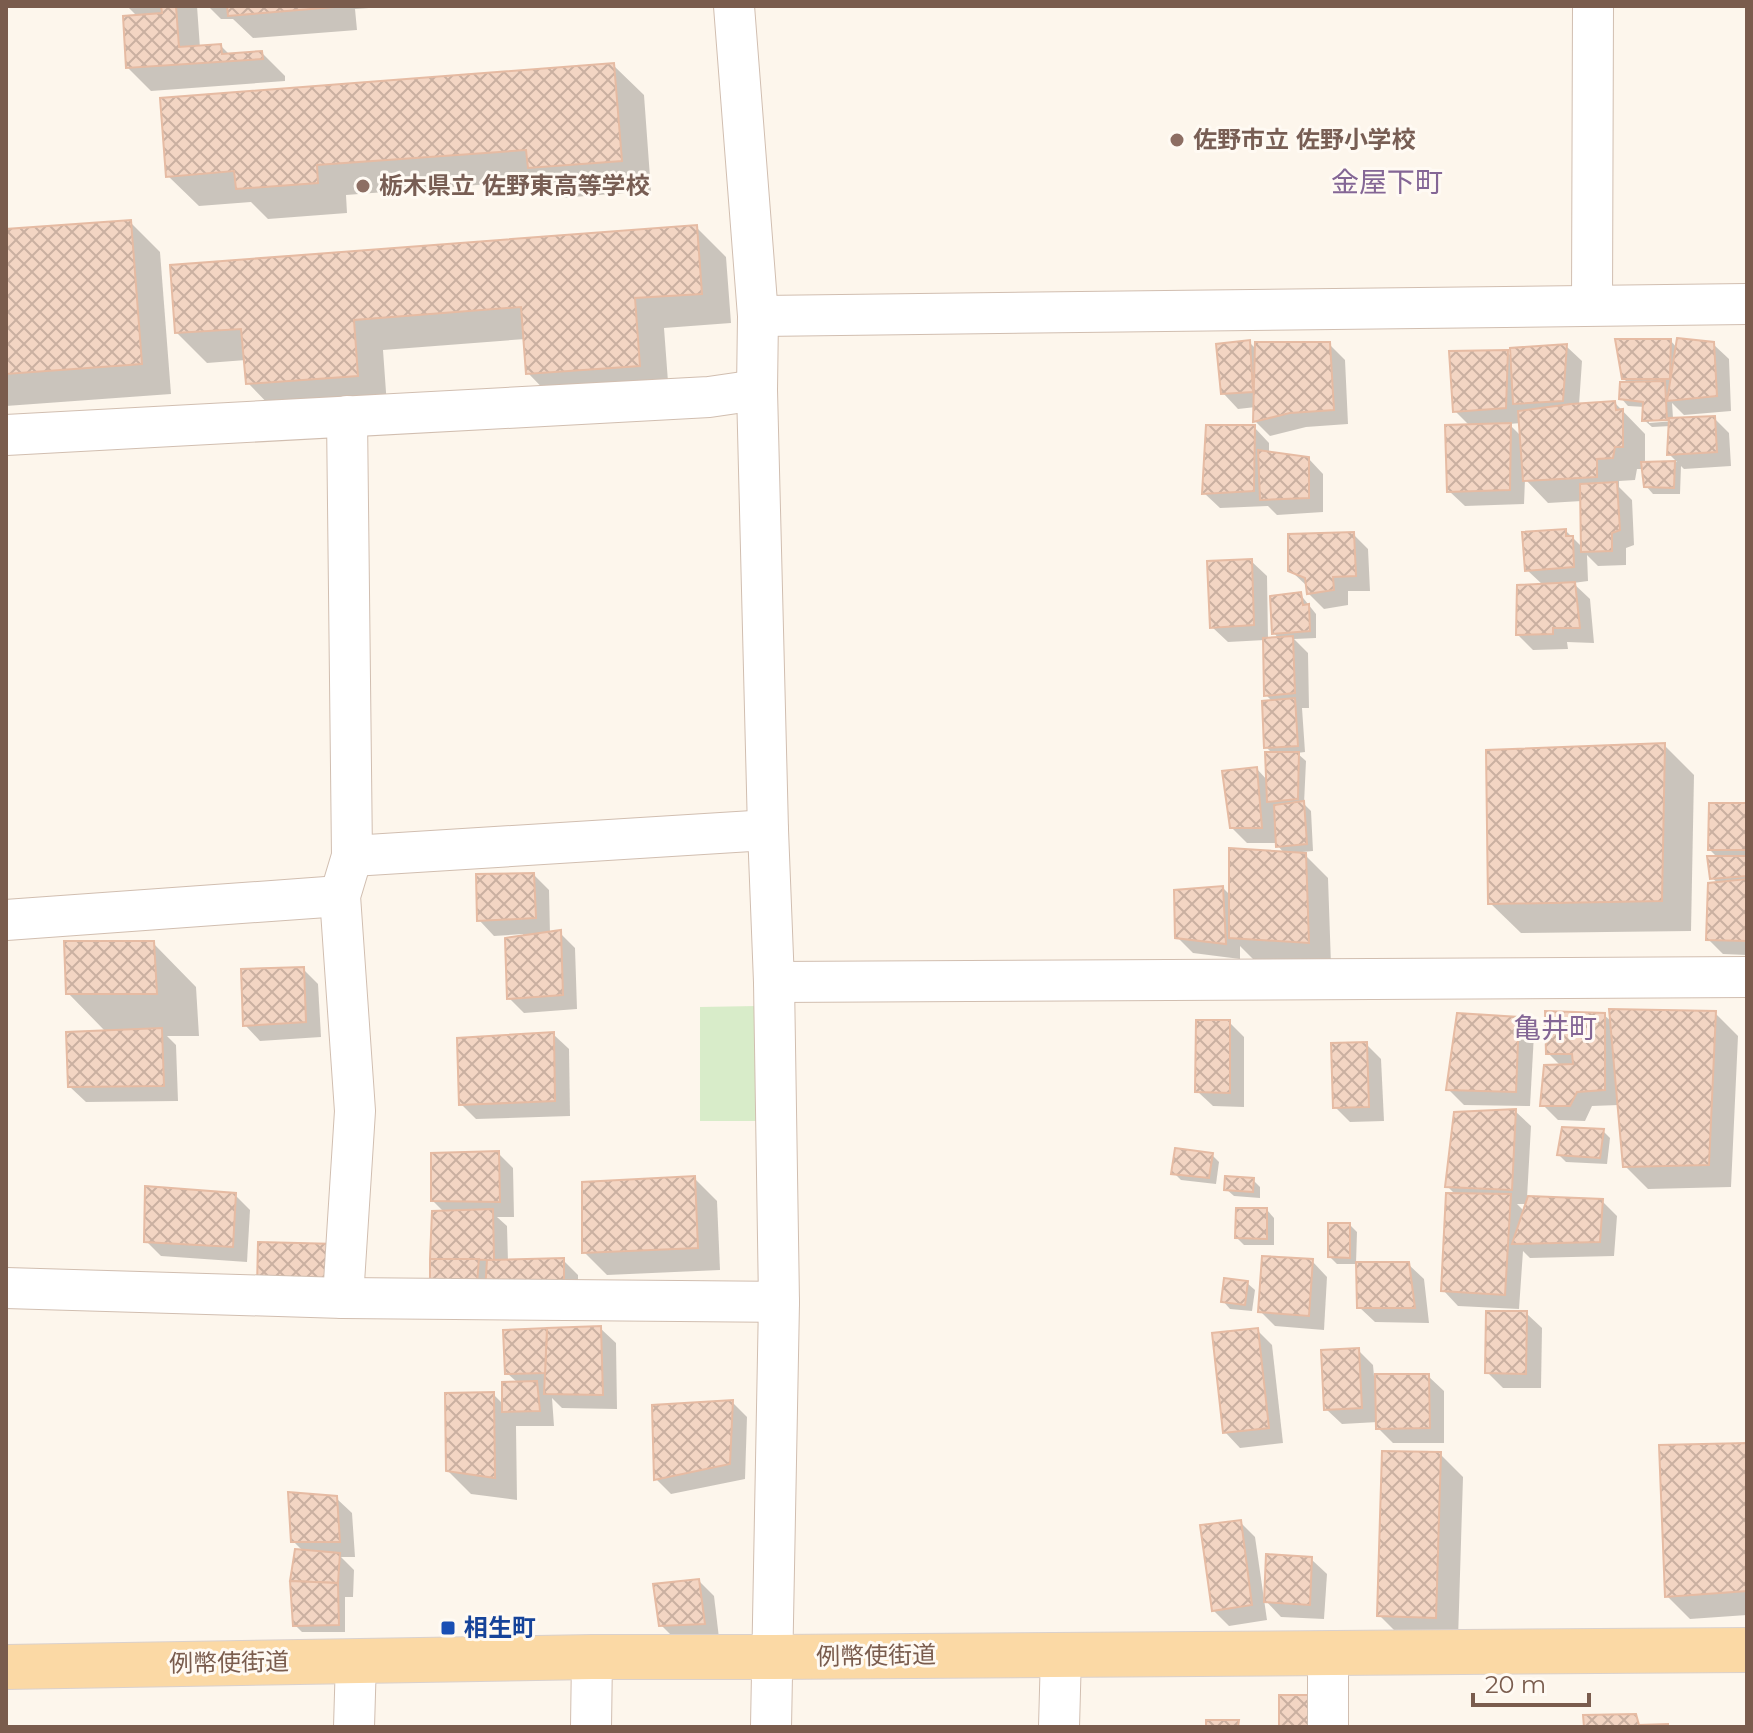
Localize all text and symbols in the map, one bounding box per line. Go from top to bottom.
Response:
place label: 佐野市立 佐野小学校 [1193,125,1416,154]
marker: 佐野市立 佐野小学校 [1168,131,1186,149]
district label: 金屋下町 [1331,165,1443,199]
place label: 栃木県立 佐野東高等学校 [379,171,650,200]
marker: 栃木県立 佐野東高等学校 [354,177,372,195]
district label: 亀井町 [1513,1011,1597,1045]
place label: 相生町 [464,1613,536,1642]
marker: 相生町 [439,1619,457,1637]
street label: 例幣使街道 [816,1640,936,1671]
street label: 例幣使街道 [169,1647,289,1678]
scale bar [1473,1657,1589,1707]
text: 20 m [1485,1670,1546,1699]

